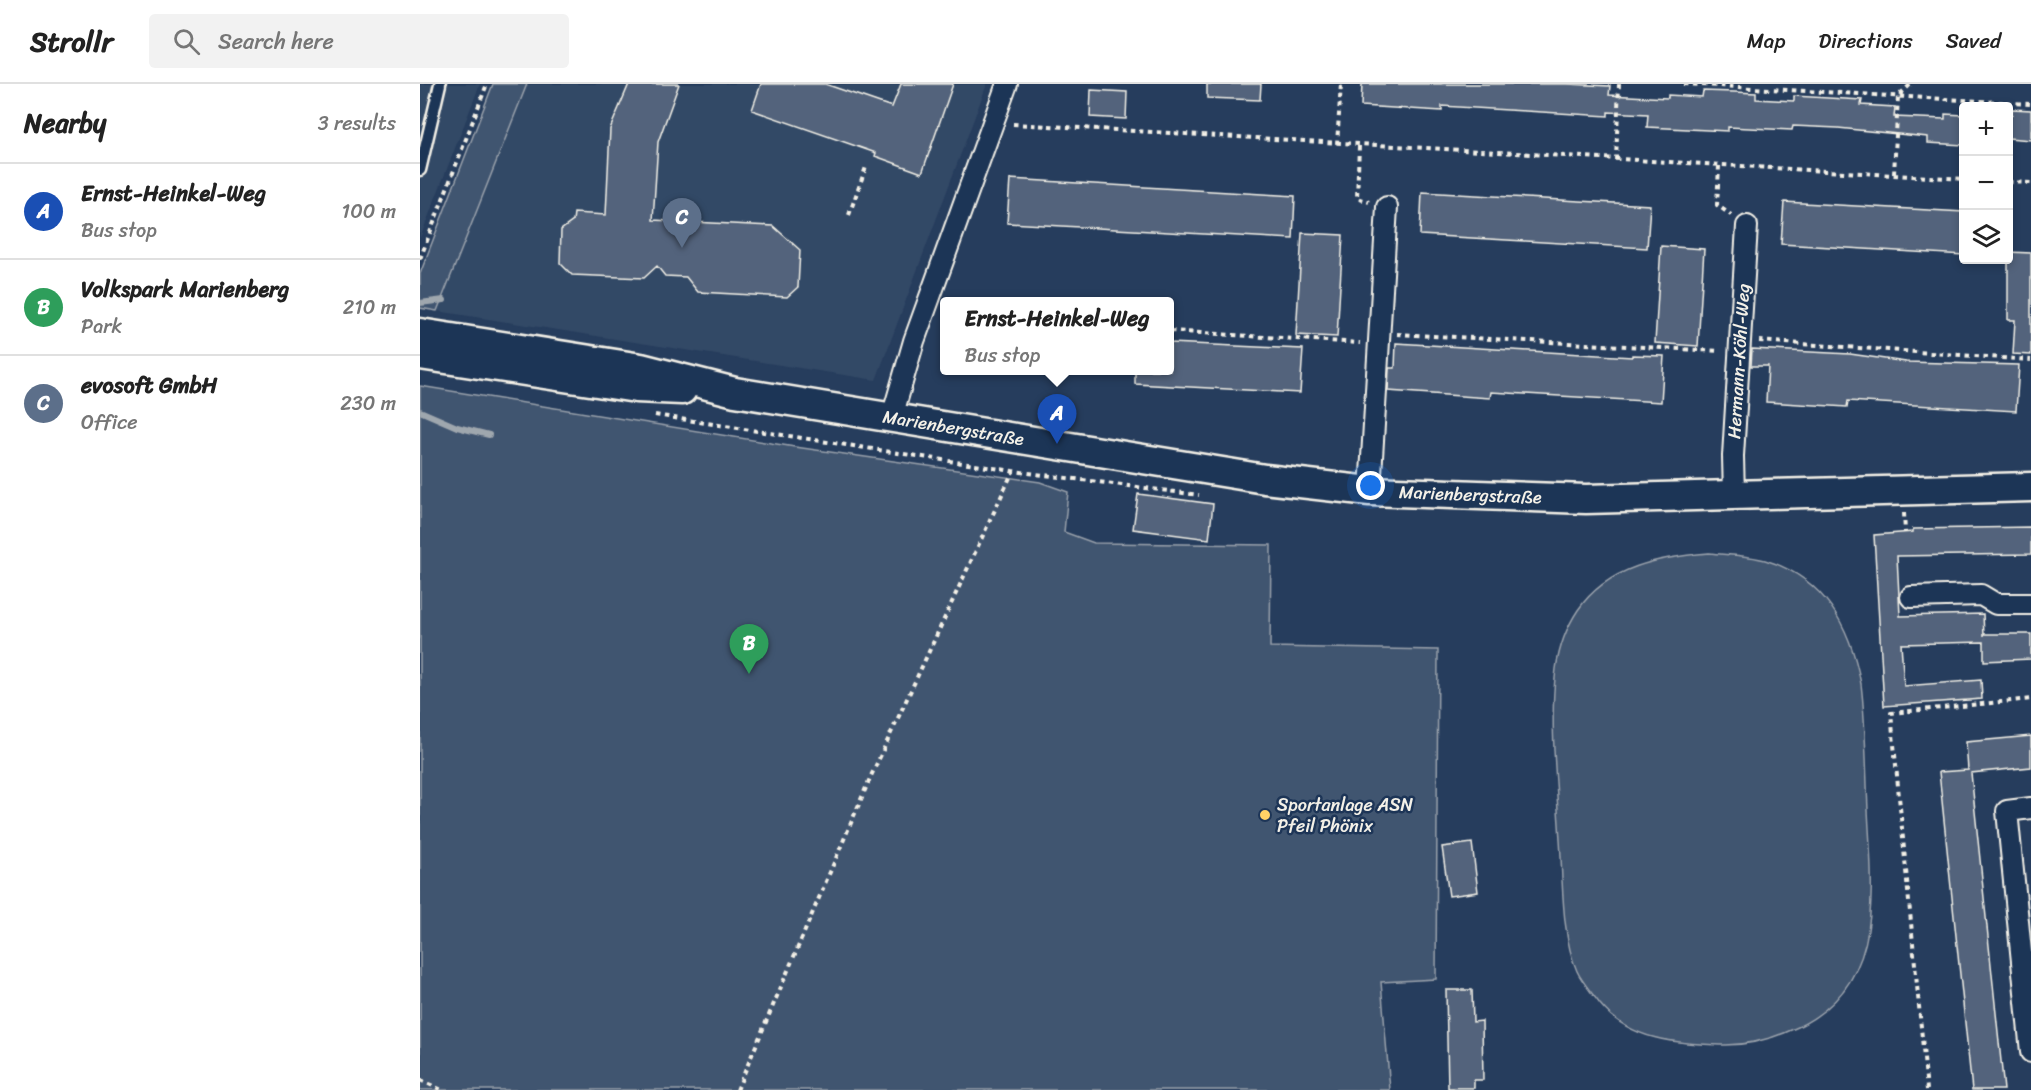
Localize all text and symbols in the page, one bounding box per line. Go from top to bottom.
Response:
search box [149,14,569,68]
text: Strollr [30,17,113,66]
text: Search here [218,22,334,61]
text: Map [1747,22,1785,60]
text: Directions [1818,22,1913,60]
text: Saved [1946,22,2001,60]
icon: search [170,25,203,58]
text: Nearby [24,100,106,146]
map controls [1959,102,2013,264]
button: + [1959,102,2013,156]
text: 3 results [318,106,396,141]
button: − [1959,156,2013,210]
text: Ernst-Heinkel-Weg [81,174,266,213]
text: A [37,194,50,229]
text: 100 m [342,194,396,229]
pin: C [662,198,702,248]
button: layers [1959,210,2013,264]
text: Bus stop [81,213,157,248]
text: Volkspark Marienberg [81,270,289,309]
street label: Hermann-Köhl-Weg [1718,283,1759,440]
text: B [37,290,50,325]
text: 210 m [343,290,396,325]
popup [940,297,1174,375]
text: Ernst-Heinkel-Weg [965,299,1149,338]
text: Park [81,309,122,344]
text: Bus stop [965,338,1040,373]
text: evosoft GmbH [81,366,217,405]
text: C [37,386,50,421]
text: 230 m [340,386,396,421]
pin: A [1038,394,1076,444]
street label: Marienbergstraße [880,400,1027,455]
text: Office [81,405,137,440]
your location [1356,471,1385,500]
street label: Marienbergstraße [1398,476,1543,513]
pin: B [730,624,768,674]
place label: Sportanlage ASN Pfeil Phönix [1277,789,1414,842]
marker: Sportanlage ASN Pfeil Phönix [1258,808,1272,822]

